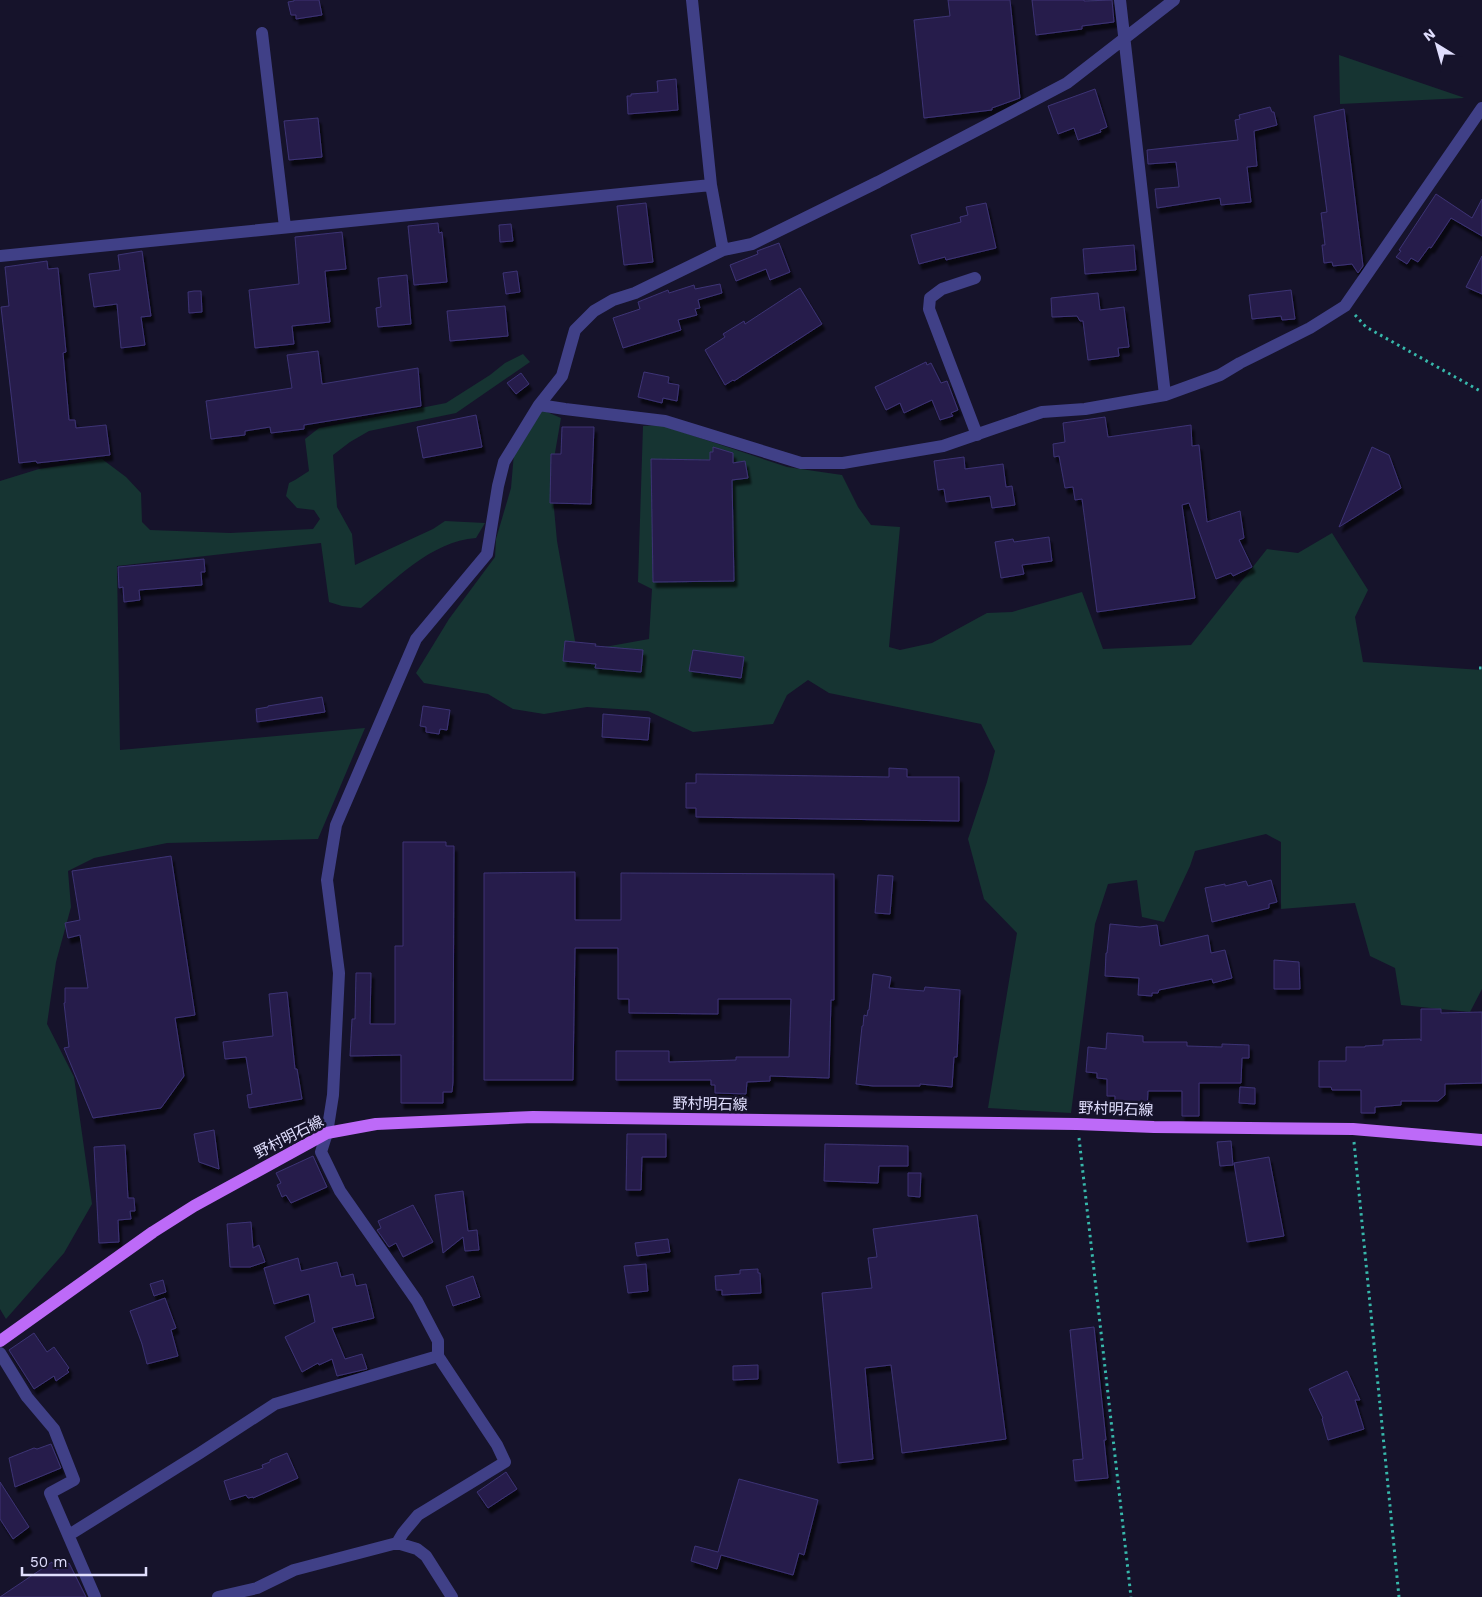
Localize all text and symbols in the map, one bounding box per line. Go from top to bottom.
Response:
north arrow [1412,20,1462,70]
text: N [1420,25,1438,44]
street label: 野村明石線 [672,1094,748,1114]
street label: 野村明石線 [1078,1099,1154,1119]
street label: 野村明石線 [251,1112,327,1162]
scale bar [22,1544,146,1576]
text: 50 m [30,1553,67,1571]

